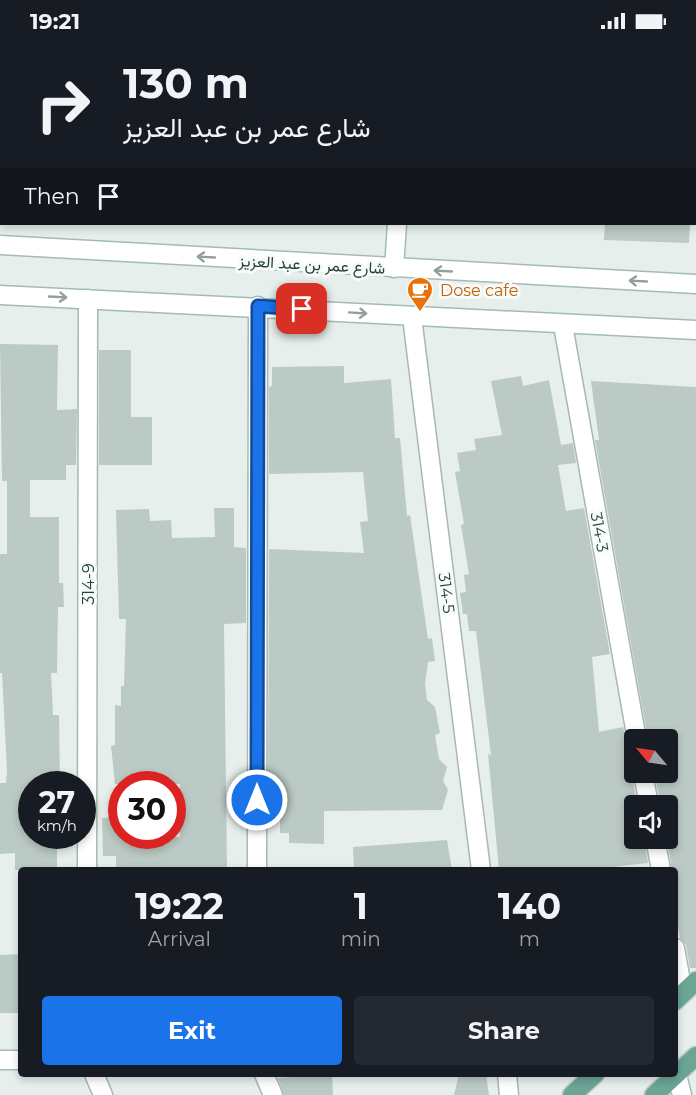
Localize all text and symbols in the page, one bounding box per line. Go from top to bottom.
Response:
text: 19:21 [30,8,80,35]
text: 130 m [123,57,249,109]
icon: right [24,66,102,144]
text: شارع عمر بن عبد العزيز [123,111,371,144]
icon: arrive [92,180,125,213]
text: Then [24,183,80,210]
street label: شارع عمر بن عبد العزيز [237,251,386,280]
one-way arrow [197,252,217,263]
one-way arrow [433,265,453,276]
cafe icon: Dose cafe [405,275,435,313]
one-way arrow [628,275,648,286]
place label: Dose cafe [440,281,518,300]
pin [276,283,327,334]
one-way arrow [48,292,68,303]
icon: arrive [285,292,318,325]
one-way arrow [348,308,367,319]
street label: 314-3 [587,511,612,554]
street label: 314-9 [79,563,98,605]
street label: 314-5 [435,572,458,614]
north arrow [624,729,678,783]
map controls [624,729,678,849]
position arrow [225,768,289,832]
speed limit sign: 30 [108,771,186,849]
text: 27 [39,784,75,821]
button: sound [624,795,678,849]
text: km/h [37,816,77,835]
text: 19:22 [135,884,224,928]
text: 1 [354,884,368,928]
text: 140 [498,884,561,928]
text: Arrival [148,927,211,951]
text: min [341,927,381,951]
text: m [519,927,540,951]
button: Exit [42,996,342,1065]
button: Share [354,996,654,1065]

